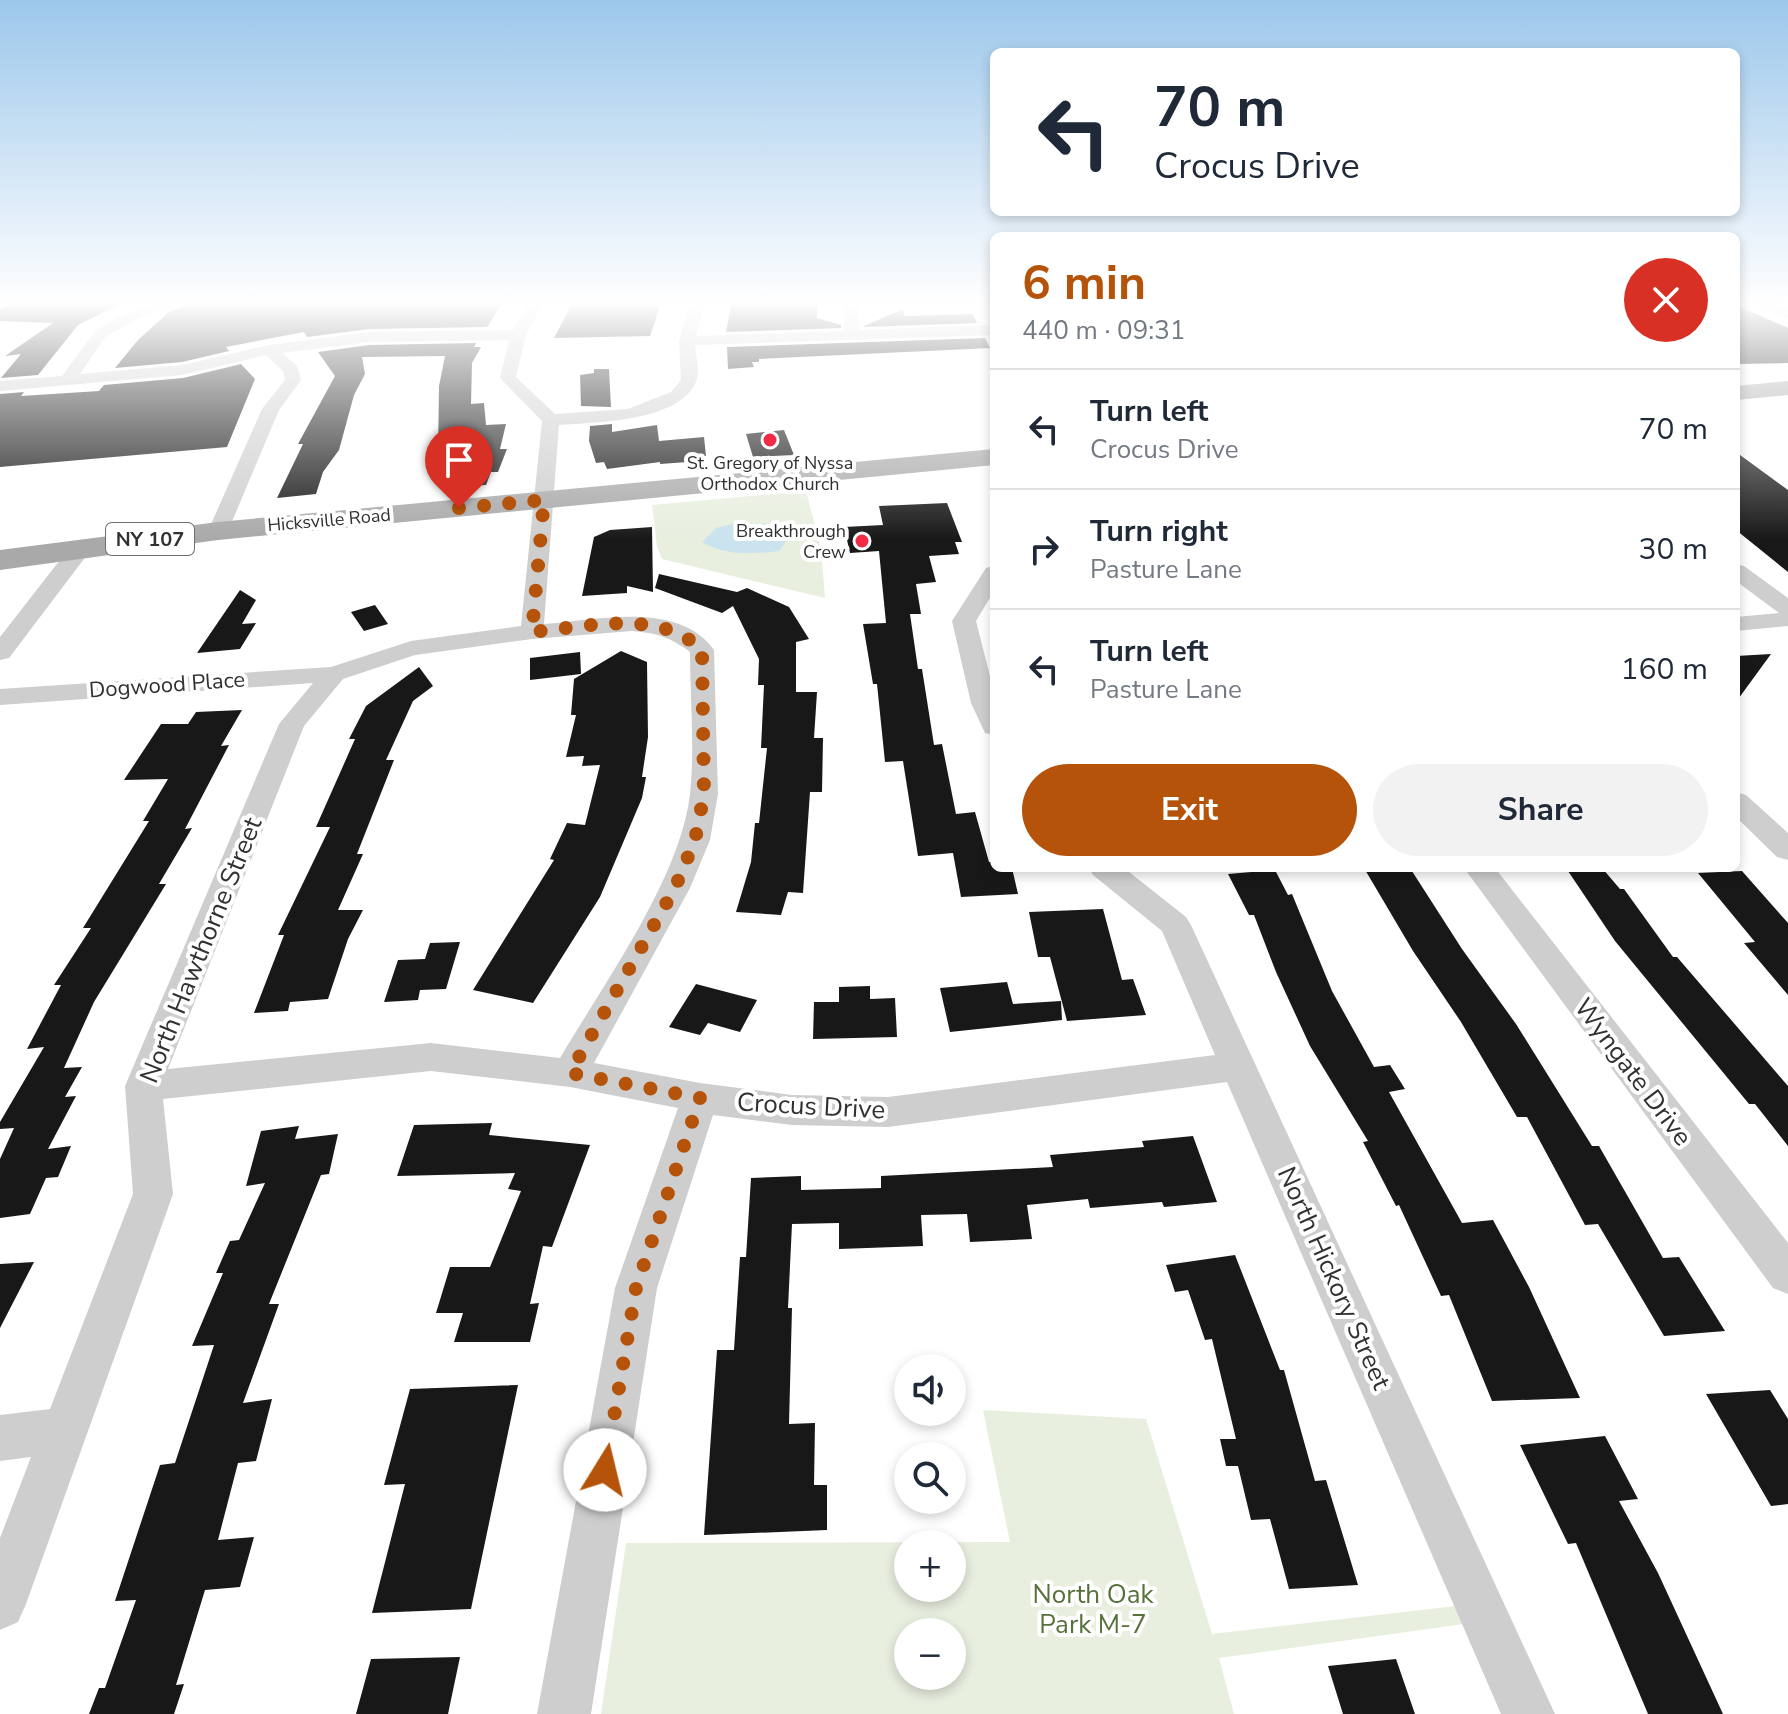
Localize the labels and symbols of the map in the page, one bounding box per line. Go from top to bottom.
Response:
pin [425,426,493,508]
marker: St. Gregory of Nyssa Orthodox Church [761,431,779,449]
place label: St. Gregory of Nyssa Orthodox Church [687,451,853,496]
street label: Hicksville Road [266,503,392,537]
place label: Breakthrough Crew [736,519,846,564]
road number: NY 107 [106,523,194,555]
marker: Breakthrough Crew [853,532,871,550]
street label: Dogwood Place [88,665,246,705]
street label: North Hawthorne Street [132,811,271,1088]
street label: Wyngate Drive [1566,991,1700,1153]
street label: Crocus Drive [736,1085,886,1127]
street label: North Hickory Street [1269,1161,1399,1396]
position arrow [563,1428,647,1512]
park label: North Oak Park M-7 [1033,1577,1154,1642]

